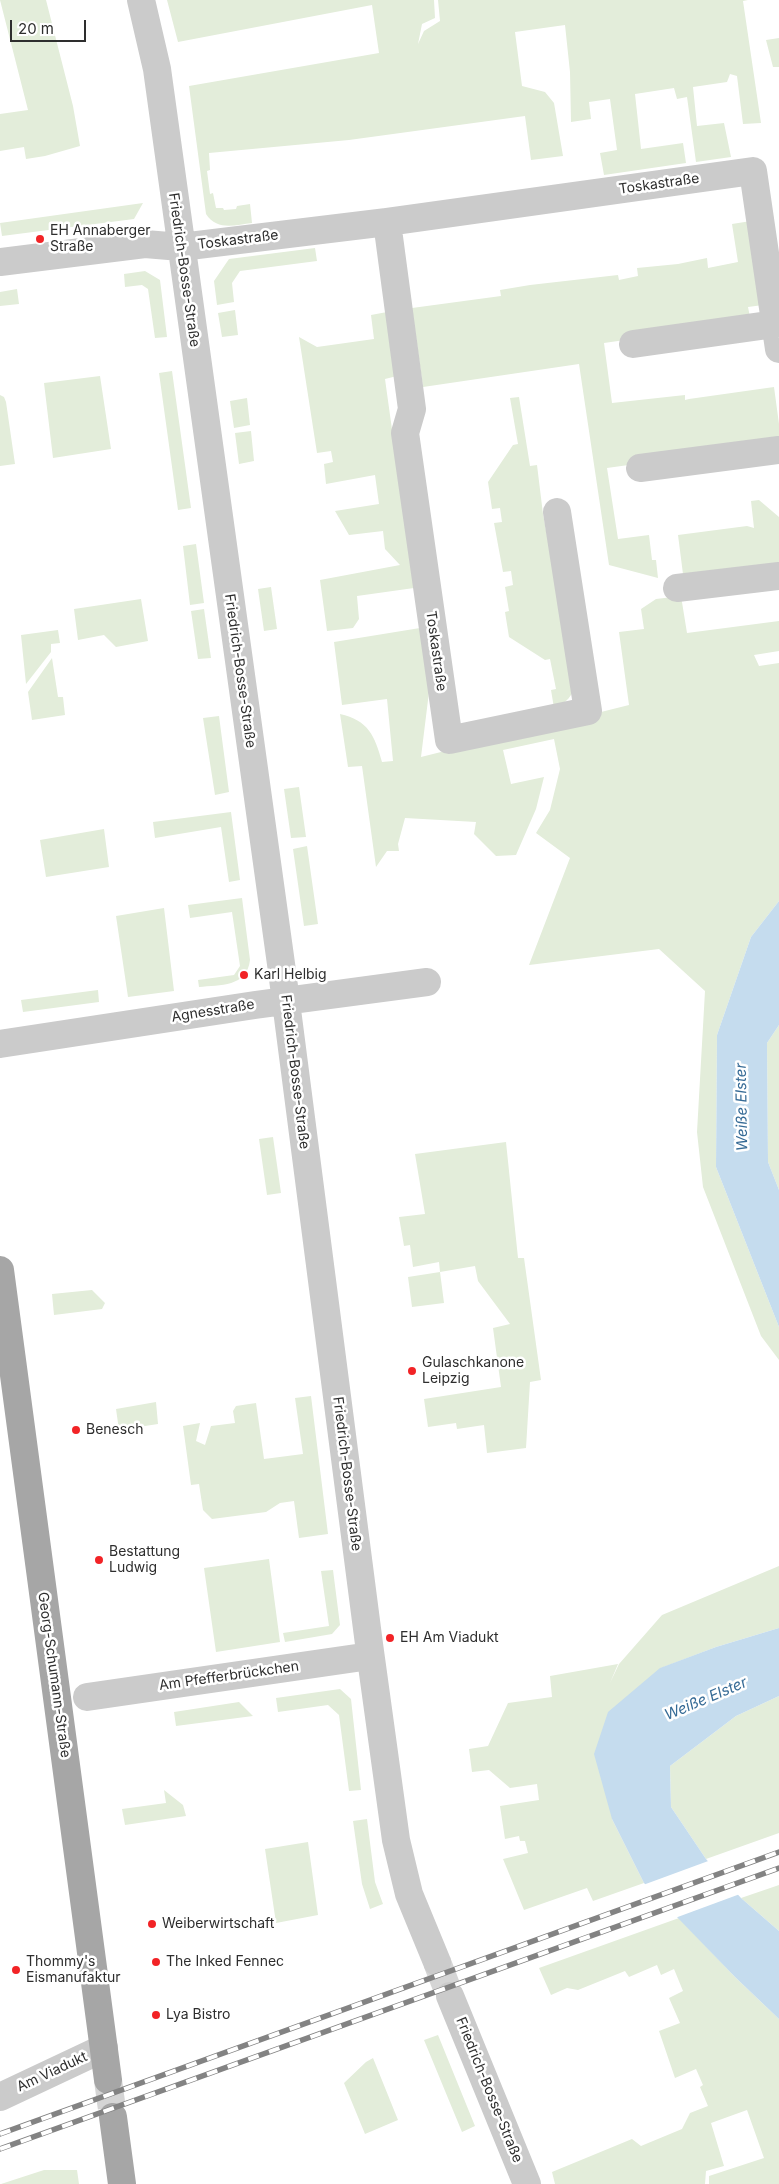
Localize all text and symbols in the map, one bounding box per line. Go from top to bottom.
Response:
scale bar [12,10,89,42]
text: 20 m [18,19,54,38]
street label: Toskastraße [618,170,700,198]
street label: Friedrich-Bosse-Straße [165,192,203,348]
place label: EH Annaberger Straße [50,223,151,256]
street label: Toskastraße [197,227,279,253]
marker: EH Annaberger Straße [34,233,46,245]
street label: Friedrich-Bosse-Straße [221,593,259,749]
street label: Toskastraße [422,610,450,692]
place label: Karl Helbig [254,967,327,983]
marker: Karl Helbig [238,969,250,981]
street label: Friedrich-Bosse-Straße [277,994,313,1150]
street label: Agnesstraße [170,996,256,1026]
water label: Weiße Elster [732,1063,752,1151]
place label: Gulaschkanone Leipzig [422,1355,524,1388]
marker: Gulaschkanone Leipzig [406,1365,418,1377]
street label: Friedrich-Bosse-Straße [329,1396,365,1552]
place label: Benesch [86,1422,143,1438]
marker: Benesch [70,1424,82,1436]
place label: Bestattung Ludwig [109,1544,180,1576]
marker: Bestattung Ludwig [93,1554,105,1566]
street label: Georg-Schumann-Straße [34,1591,74,1759]
place label: EH Am Viadukt [400,1630,499,1646]
marker: EH Am Viadukt [384,1632,396,1644]
street label: Am Pfefferbrückchen [158,1658,300,1694]
water label: Weiße Elster [662,1674,750,1724]
place label: Weiberwirtschaft [162,1916,274,1932]
marker: Weiberwirtschaft [146,1918,158,1930]
place label: Thommy's Eismanufaktur [26,1954,121,1986]
place label: The Inked Fennec [166,1954,284,1970]
marker: The Inked Fennec [150,1956,162,1968]
marker: Thommy's Eismanufaktur [10,1964,22,1976]
place label: Lya Bistro [166,2007,231,2023]
marker: Lya Bistro [150,2009,162,2021]
street label: Friedrich-Bosse-Straße [452,2015,526,2165]
street label: Am Viadukt [14,2048,90,2096]

